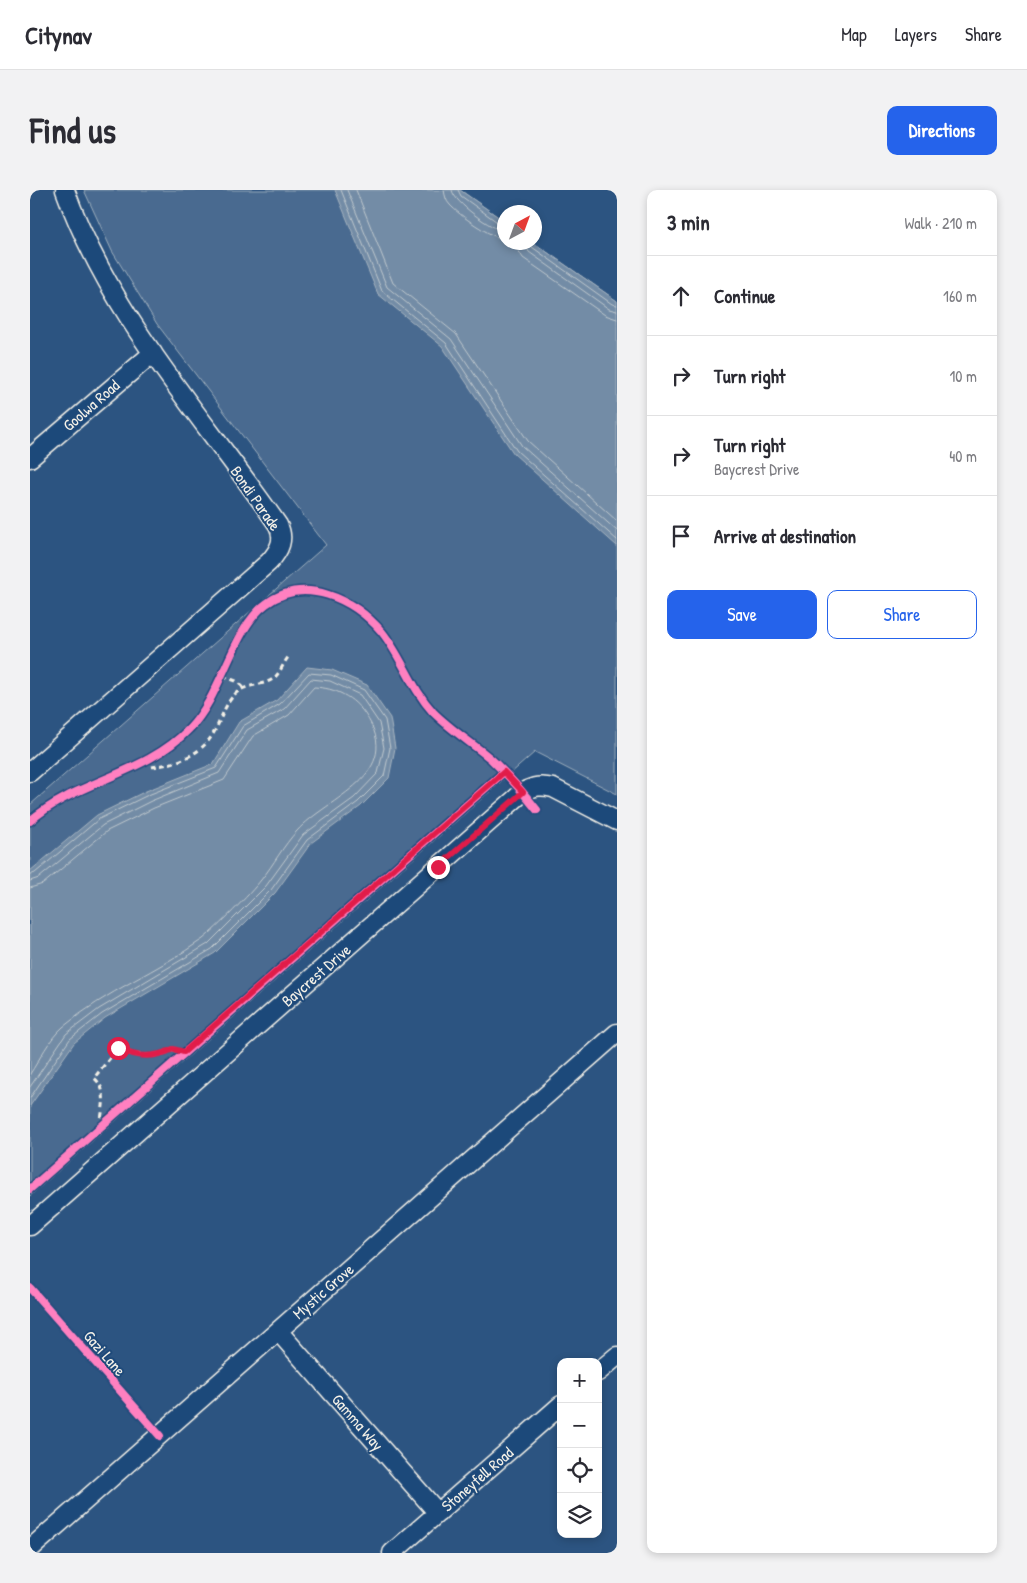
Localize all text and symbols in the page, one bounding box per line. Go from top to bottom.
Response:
text: Citynav [25,19,92,51]
text: Map [841,22,867,47]
text: Layers [895,22,937,47]
text: Share [965,22,1002,47]
button: Directions [887,106,997,155]
text: Find us [30,107,116,154]
north arrow [497,205,542,250]
text: 3 min [667,208,710,237]
text: Walk · 210 m [904,212,977,234]
icon: ahead [667,282,695,310]
text: Continue [714,283,775,309]
text: 160 m [943,285,977,307]
icon: right [667,362,695,390]
text: Turn right [714,363,785,389]
text: 10 m [949,365,977,387]
street label: Goolwa Road [58,374,124,436]
text: Turn right [714,432,785,458]
icon: right [667,442,695,470]
text: 40 m [949,445,977,467]
text: Baycrest Drive [714,458,799,480]
street label: Bondi Parade [226,461,287,535]
icon: arrive [667,522,695,550]
text: Arrive at destination [714,523,856,549]
button: Save [667,590,817,639]
button: Share [827,590,977,639]
route end [427,856,450,879]
street label: Baycrest Drive [277,938,356,1011]
route start [107,1037,130,1060]
street label: Mystic Grove [288,1258,359,1324]
street label: Gazi Lane [79,1325,131,1381]
map controls [557,1358,602,1538]
button: + [557,1358,602,1403]
street label: Gamma Way [327,1389,389,1455]
button: − [557,1403,602,1448]
street label: Stoneyfell Road [436,1442,518,1516]
button: locate [557,1448,602,1493]
button: layers [557,1493,602,1538]

